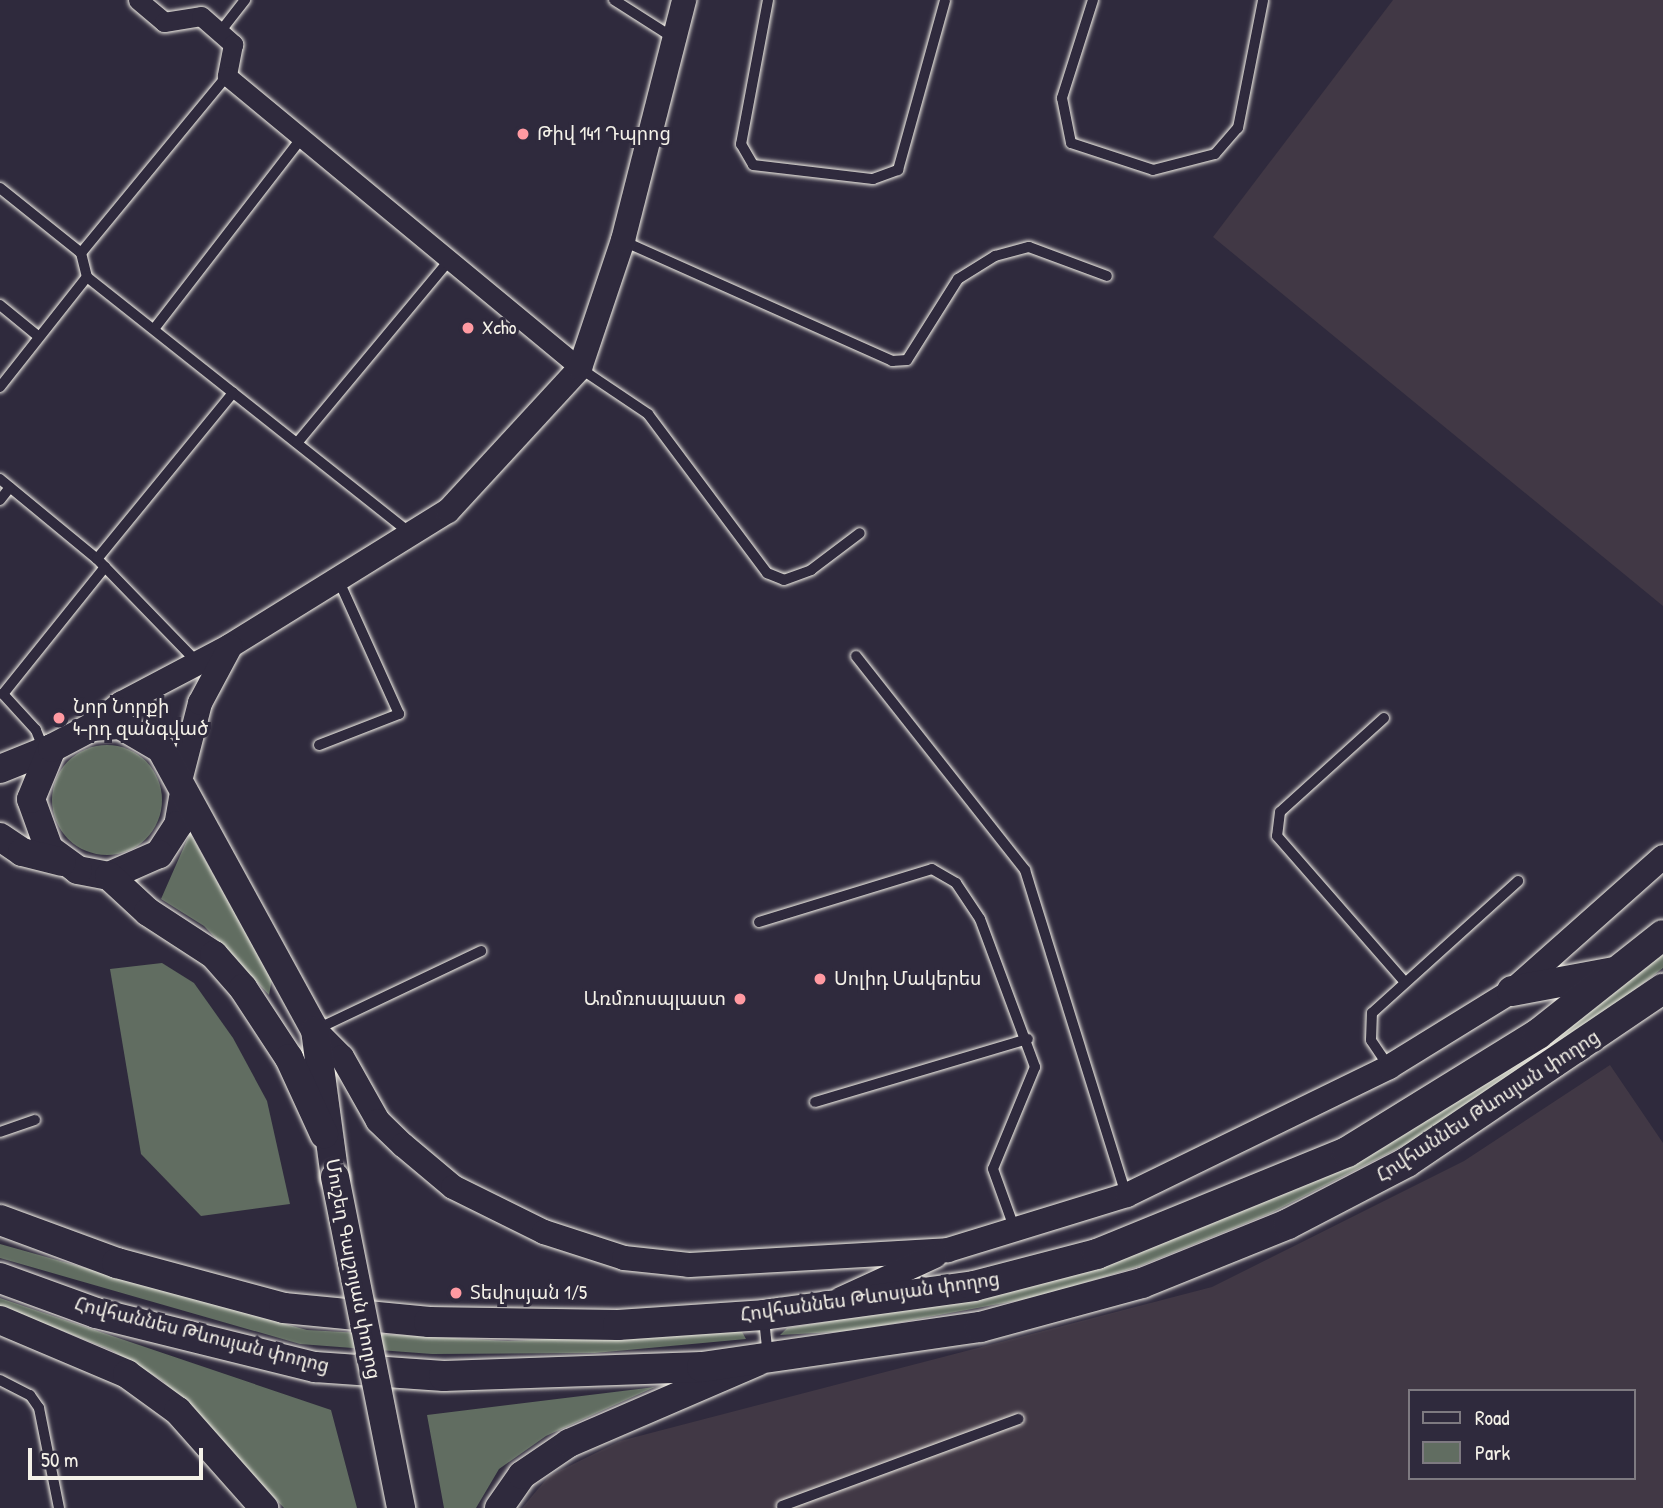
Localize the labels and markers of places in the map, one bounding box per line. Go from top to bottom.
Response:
place label: Թիվ 141 Դպրոց [537,123,671,145]
marker: Թիվ 141 Դպրոց [515,126,531,142]
place label: Xcho [482,317,516,339]
marker: Xcho [460,320,476,336]
place label: Նոր Նորքի 4-րդ զանգված [73,696,208,740]
marker: Նոր Նորքի 4-րդ զանգված [51,710,67,726]
place label: Սոլիդ Մակերես [834,968,981,990]
marker: Սոլիդ Մակերես [812,971,828,987]
place label: Առմռոսպլաստ [584,988,726,1010]
marker: Առմռոսպլաստ [732,991,748,1007]
place label: Տեվոսյան 1/5 [470,1282,587,1304]
marker: Տեվոսյան 1/5 [448,1285,464,1301]

